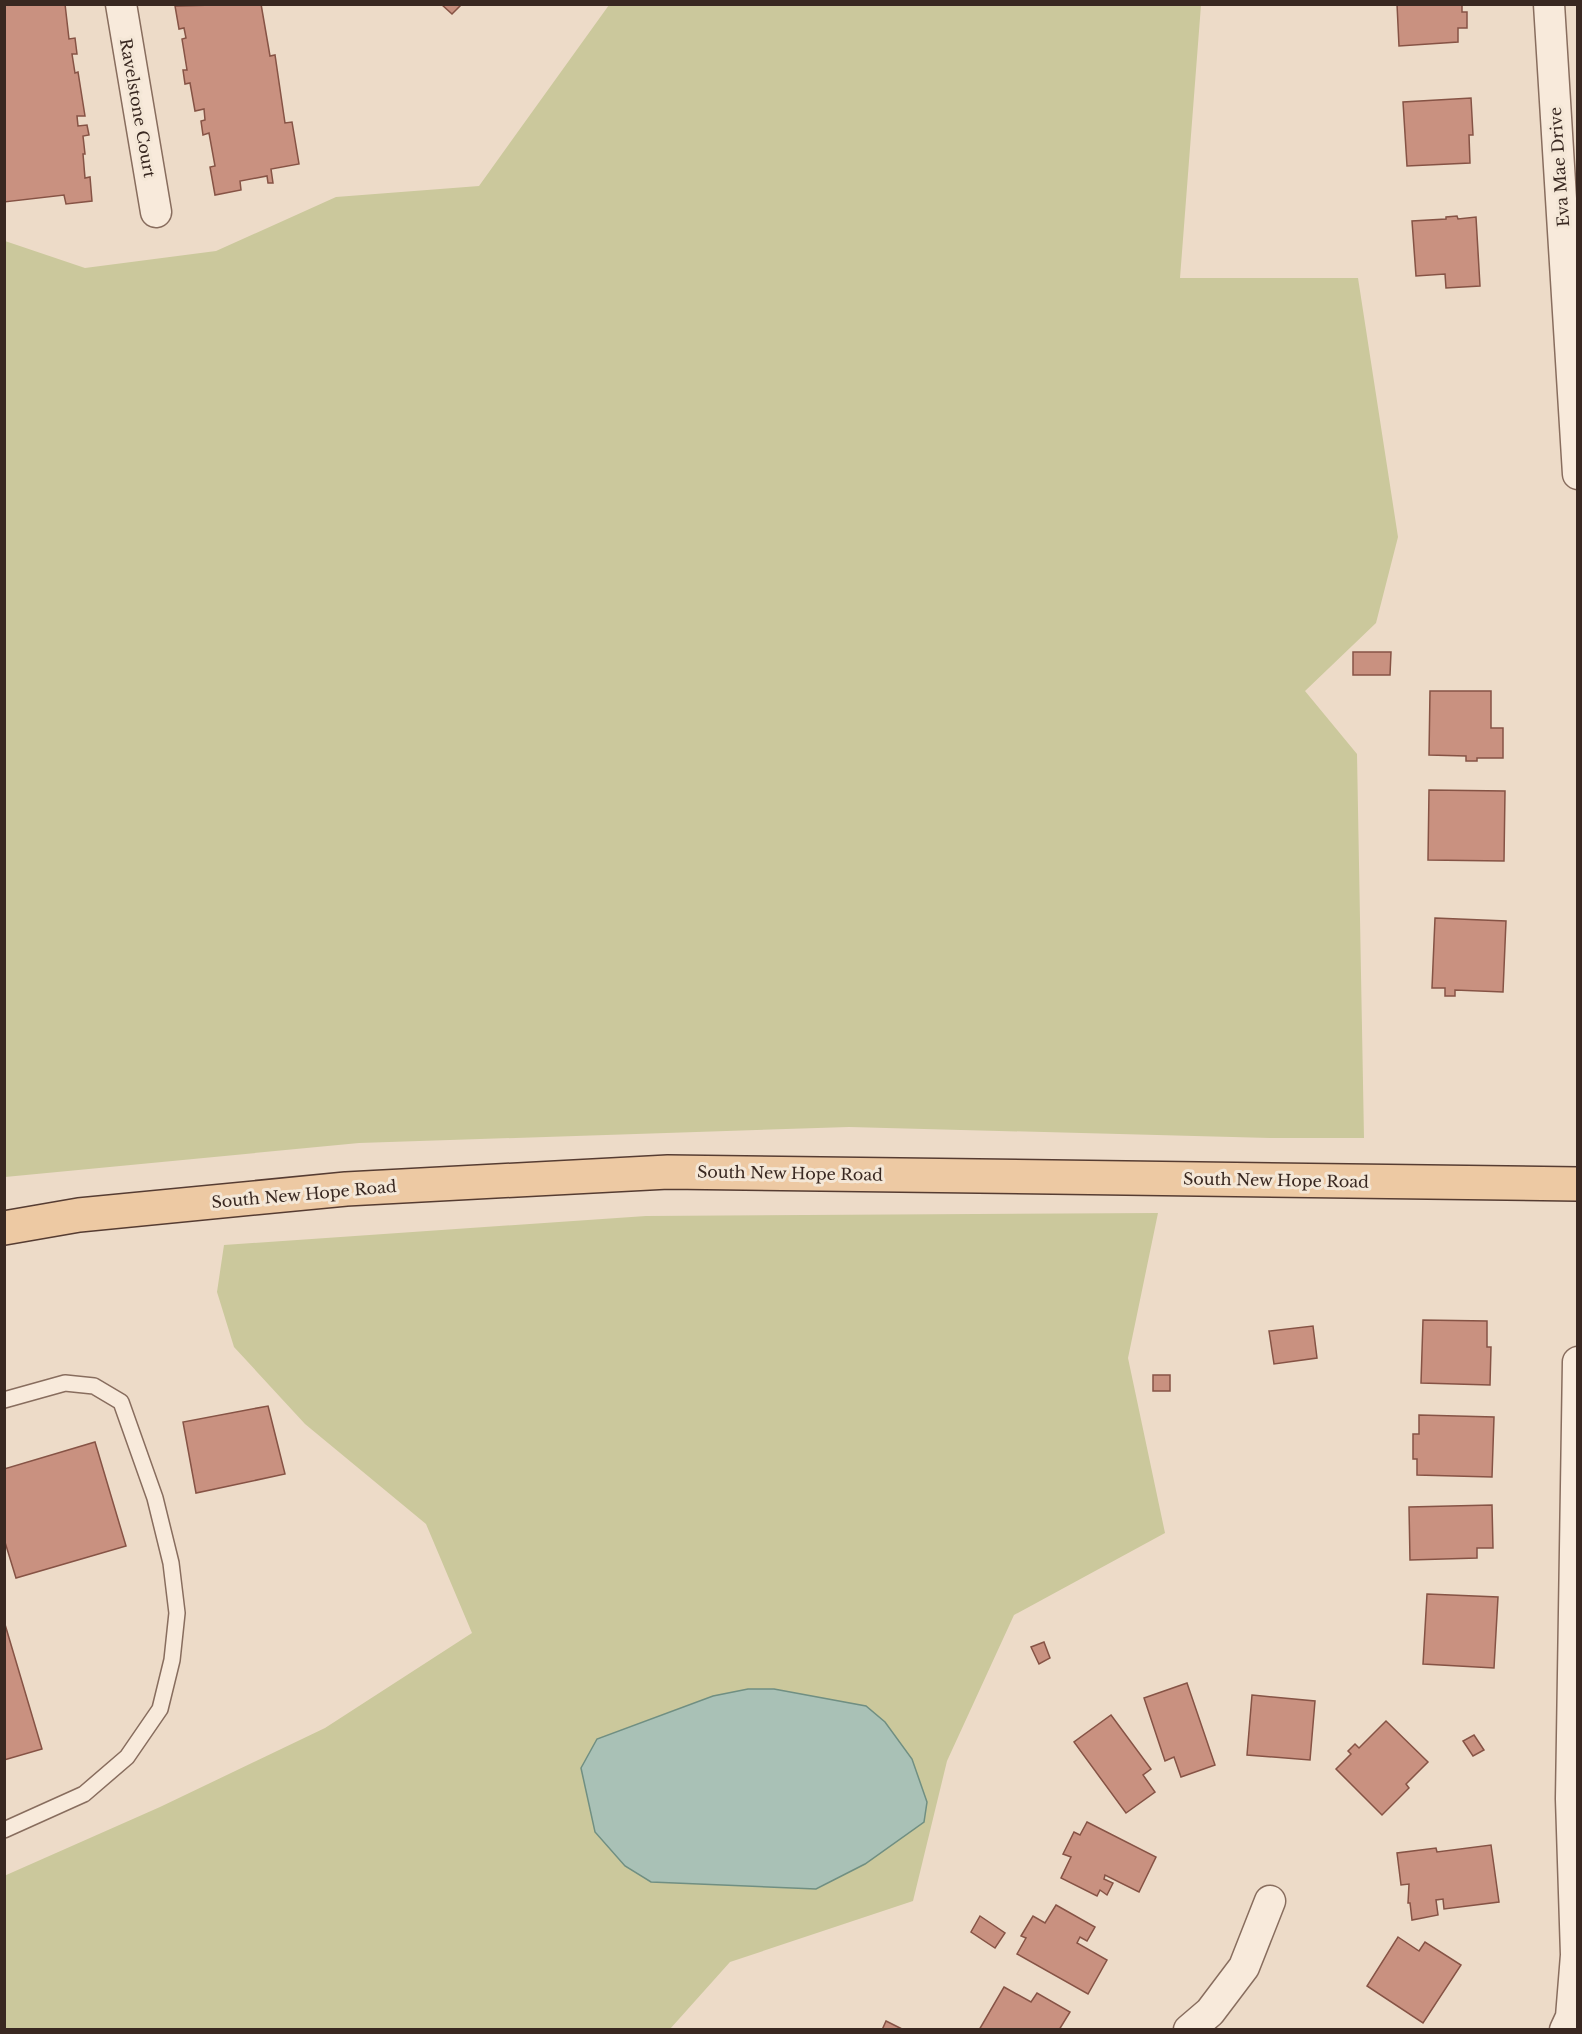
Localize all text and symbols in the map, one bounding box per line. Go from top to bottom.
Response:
street label: Ravelstone Court [116,37,160,179]
street label: Eva Mae Drive [1545,106,1573,228]
street label: South New Hope Road [697,1161,883,1185]
street label: South New Hope Road [1183,1168,1369,1192]
street label: South New Hope Road [211,1176,398,1212]

